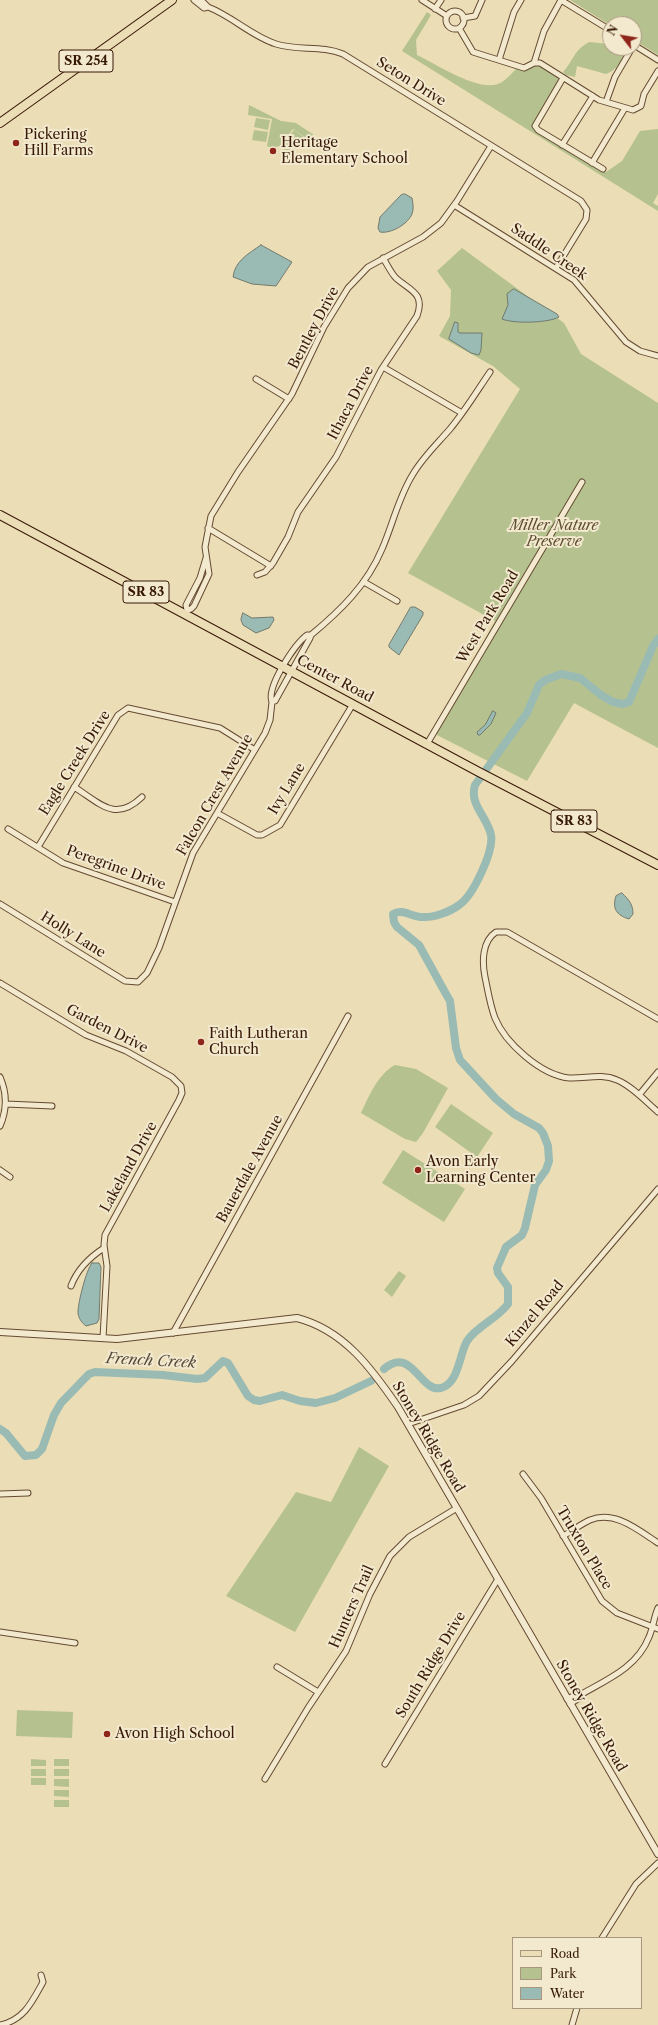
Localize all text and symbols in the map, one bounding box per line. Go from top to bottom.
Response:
north arrow [602,16,642,56]
text: N [604,23,621,38]
road number: SR 254 [59,50,113,72]
street label: Seton Drive [373,54,449,110]
place label: Pickering Hill Farms [24,127,93,160]
place label: Heritage Elementary School [281,135,408,168]
marker: Pickering Hill Farms [11,138,21,148]
marker: Heritage Elementary School [268,146,278,156]
street label: Saddle Creek [508,220,590,284]
street label: Bentley Drive [285,284,343,372]
street label: Ithaca Drive [325,363,377,443]
park label: Miller Nature Preserve [510,518,598,550]
street label: West Park Road [454,567,522,667]
road number: SR 83 [123,581,169,603]
street label: Center Road [294,652,376,706]
street label: Eagle Creek Drive [36,707,114,819]
street label: Falcon Crest Avenue [173,731,257,859]
street label: Ivy Lane [265,760,309,818]
road number: SR 83 [551,810,597,832]
street label: Peregrine Drive [64,842,168,894]
street label: Holly Lane [38,909,108,961]
street label: Garden Drive [63,1001,151,1057]
place label: Faith Lutheran Church [209,1026,308,1058]
marker: Faith Lutheran Church [196,1037,206,1047]
street label: Bauerdale Avenue [213,1112,287,1226]
street label: Lakeland Drive [97,1119,161,1215]
place label: Avon Early Learning Center [426,1154,535,1186]
marker: Avon Early Learning Center [413,1165,423,1175]
street label: Kinzel Road [502,1277,568,1351]
water label: French Creek [106,1350,196,1372]
street label: Stoney Ridge Road [388,1379,468,1495]
street label: Truxton Place [553,1503,615,1593]
street label: Hunters Trail [326,1563,378,1651]
street label: South Ridge Drive [393,1609,469,1721]
street label: Stoney Ridge Road [552,1657,630,1775]
place label: Avon High School [115,1726,235,1742]
marker: Avon High School [102,1729,112,1739]
legend [512,1937,642,2009]
text: Road [550,1946,580,1961]
text: Park [550,1966,576,1981]
text: Water [550,1986,584,2001]

